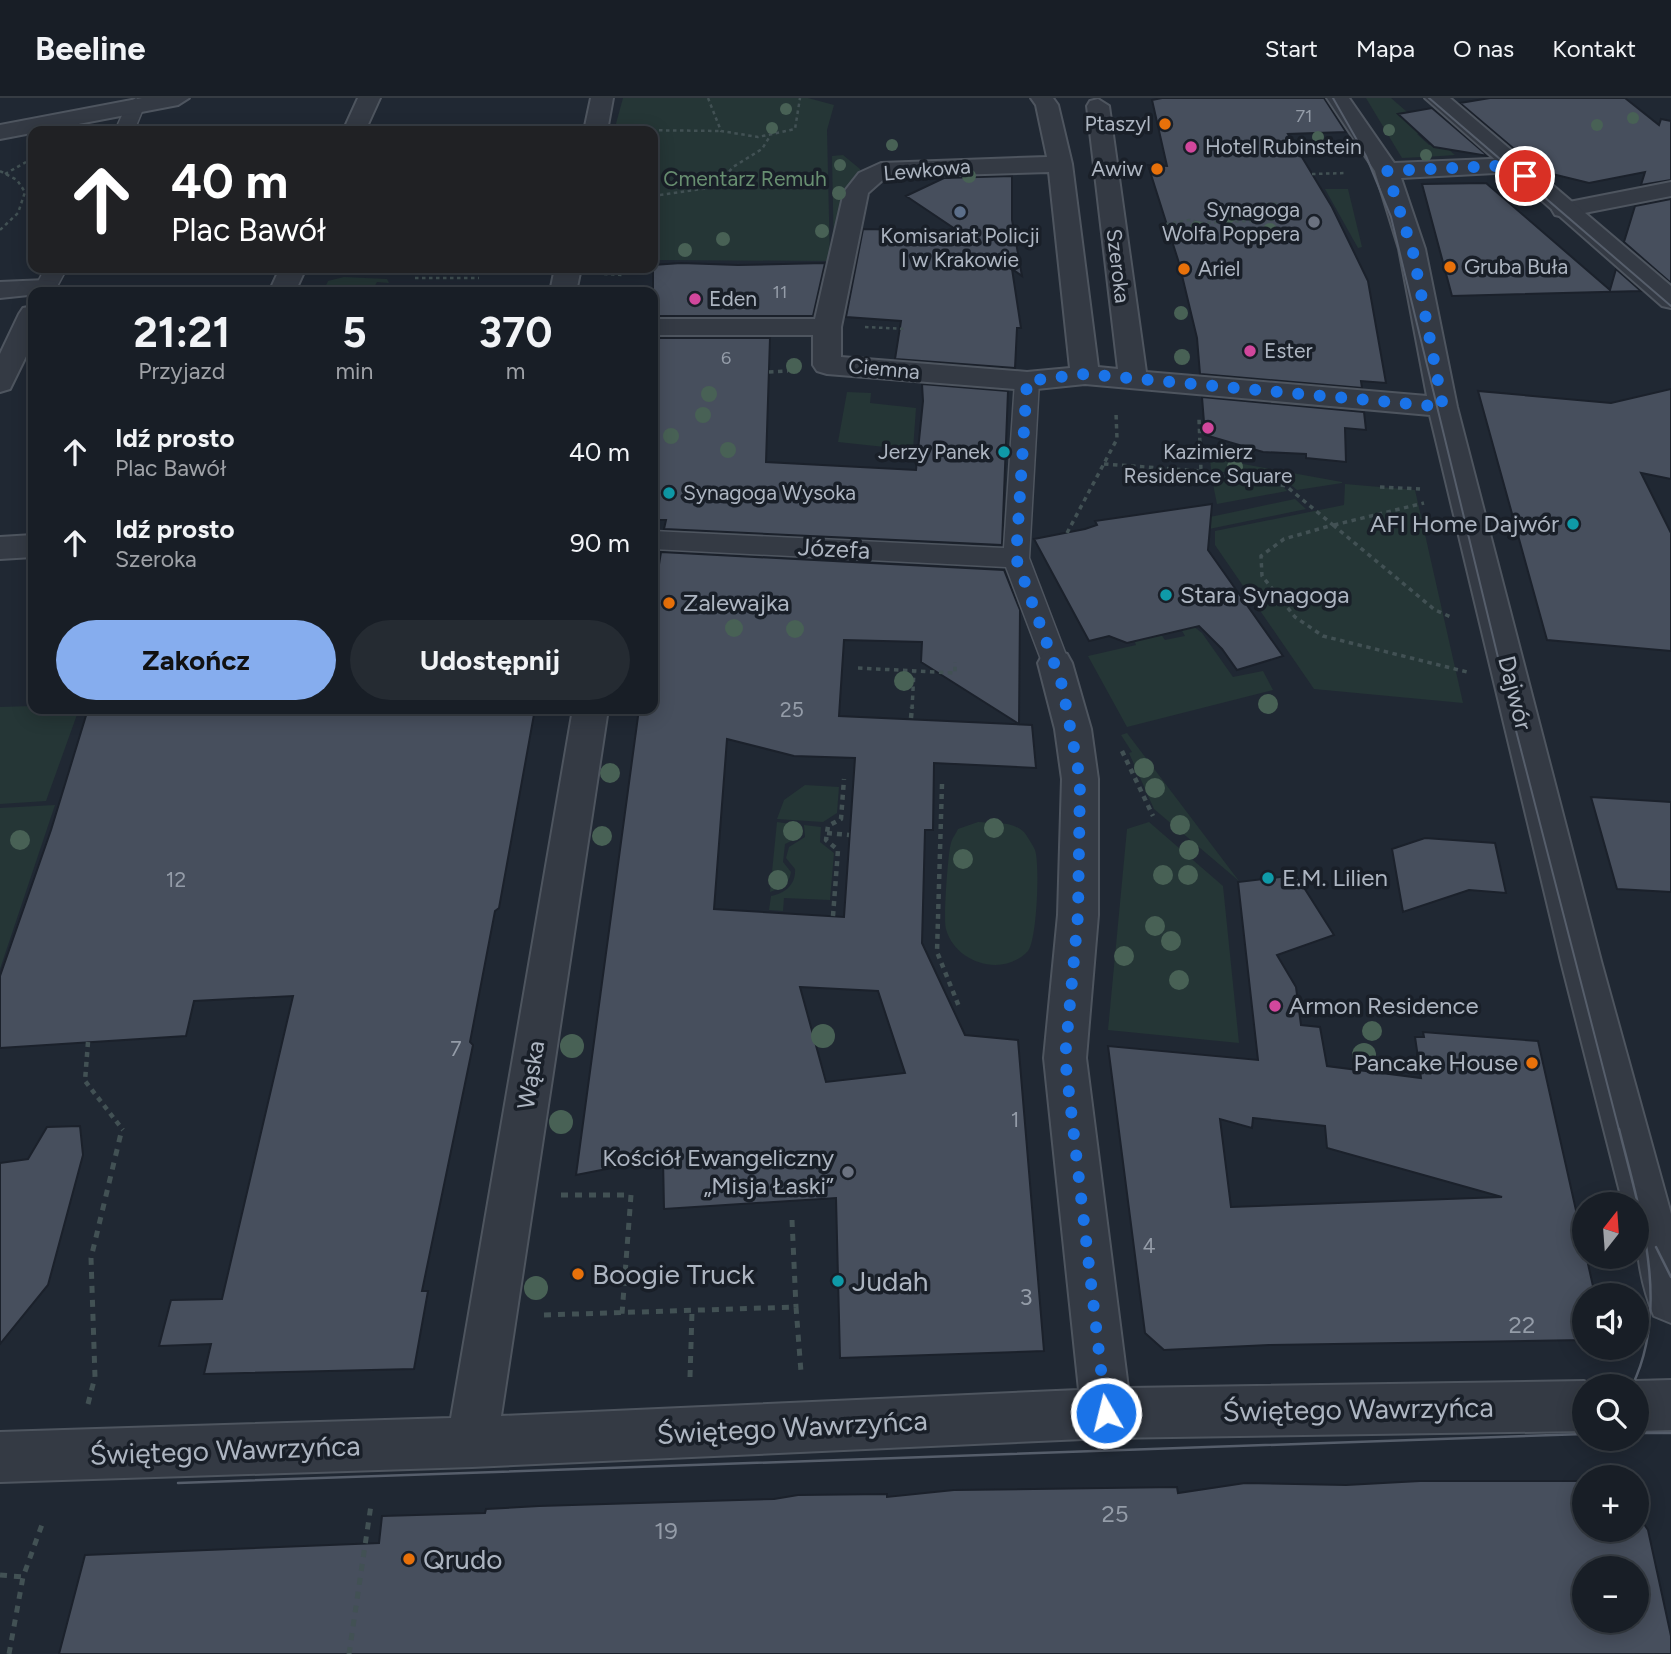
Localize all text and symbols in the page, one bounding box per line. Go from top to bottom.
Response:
text: Beeline [35,29,146,68]
text: Start [1265,34,1318,63]
text: Mapa [1356,34,1415,63]
text: O nas [1453,34,1514,63]
text: Kontakt [1552,34,1636,63]
house number: 71 [1295,105,1313,127]
place label: Ptaszyl [1084,111,1151,136]
marker: Ptaszyl [1157,116,1173,132]
place label: Hotel Rubinstein [1205,134,1362,159]
marker: Hotel Rubinstein [1183,139,1199,155]
pin [1495,146,1555,206]
text: 40 m [171,151,288,210]
street label: Lewkowa [882,153,972,186]
icon: ahead [56,154,147,245]
place label: Awiw [1091,156,1144,181]
icon: arrive [1506,157,1544,195]
marker: Awiw [1149,161,1165,177]
park label: Cmentarz Remuh [663,166,827,191]
place label: Synagoga Wolfa Poppera [1162,197,1300,246]
marker: Komisariat Policji I w Krakowie [952,204,968,220]
text: Plac Bawół [171,211,326,249]
marker: Synagoga Wolfa Poppera [1306,214,1322,230]
place label: Komisariat Policji I w Krakowie [880,223,1040,272]
street label: Szeroka [1102,227,1135,304]
place label: Gruba Buła [1464,254,1568,279]
place label: Ariel [1198,256,1240,281]
marker: Gruba Buła [1442,259,1458,275]
marker: Ariel [1176,261,1192,277]
house number: 11 [773,281,787,303]
place label: Eden [709,286,757,311]
marker: Eden [687,291,703,307]
text: 21:21 [133,307,230,358]
text: 5 [342,307,367,358]
text: 370 [479,307,553,358]
place label: Ester [1264,338,1313,363]
marker: Ester [1242,343,1258,359]
house number: 6 [721,347,731,369]
street label: Ciemna [847,353,921,384]
text: Przyjazd [138,357,225,385]
text: min [336,357,373,385]
text: m [506,357,525,385]
marker: Kazimierz Residence Square [1200,420,1216,436]
text: Idź prosto [115,422,235,454]
icon: ahead [56,433,94,471]
text: 40 m [569,436,630,468]
place label: Jerzy Panek [878,439,991,464]
place label: Kazimierz Residence Square [1124,439,1292,488]
marker: Jerzy Panek [996,444,1012,460]
text: Plac Bawół [115,454,226,482]
place label: Synagoga Wysoka [683,480,856,505]
marker: Synagoga Wysoka [661,485,677,501]
place label: AFI Home Dajwór [1370,509,1559,538]
text: Idź prosto [115,513,235,545]
marker: AFI Home Dajwór [1565,516,1581,532]
icon: ahead [56,524,94,562]
text: 90 m [570,527,630,559]
street label: Józefa [797,532,871,565]
text: Szeroka [115,545,197,573]
place label: Stara Synagoga [1180,580,1350,609]
marker: Stara Synagoga [1158,587,1174,603]
place label: Zalewajka [683,588,790,617]
marker: Zalewajka [661,595,677,611]
button: Zakończ [56,620,336,700]
button: Udostępnij [350,620,630,700]
street label: Dajwór [1492,653,1539,733]
house number: 25 [780,697,804,722]
place label: E.M. Lilien [1282,863,1388,892]
house number: 12 [166,867,186,892]
marker: E.M. Lilien [1260,870,1276,886]
place label: Armon Residence [1289,991,1479,1020]
marker: Armon Residence [1267,998,1283,1014]
house number: 7 [450,1036,462,1061]
street label: Wąska [511,1039,550,1111]
place label: Pancake House [1353,1048,1518,1077]
marker: Pancake House [1524,1055,1540,1071]
house number: 1 [1011,1107,1019,1132]
place label: Kościół Ewangeliczny „Misja Łaski” [602,1143,834,1200]
marker: Kościół Ewangeliczny „Misja Łaski” [840,1164,856,1180]
north arrow [1572,1192,1648,1269]
map controls [1572,1192,1649,1633]
house number: 4 [1142,1233,1156,1258]
place label: Boogie Truck [592,1257,755,1291]
place label: Judah [852,1264,928,1298]
marker: Boogie Truck [570,1266,586,1282]
marker: Judah [830,1273,846,1289]
house number: 3 [1019,1282,1033,1311]
button: sound [1572,1283,1649,1360]
house number: 22 [1509,1310,1535,1339]
button: search [1572,1374,1649,1451]
position arrow [1069,1376,1143,1450]
street label: Świętego Wawrzyńca [1222,1390,1494,1428]
street label: Świętego Wawrzyńca [656,1403,928,1451]
street label: Świętego Wawrzyńca [89,1428,361,1472]
button: + [1572,1465,1649,1542]
house number: 25 [1101,1499,1129,1528]
house number: 19 [654,1516,678,1545]
place label: Qrudo [423,1542,503,1576]
marker: Qrudo [401,1551,417,1567]
button: − [1572,1556,1649,1633]

